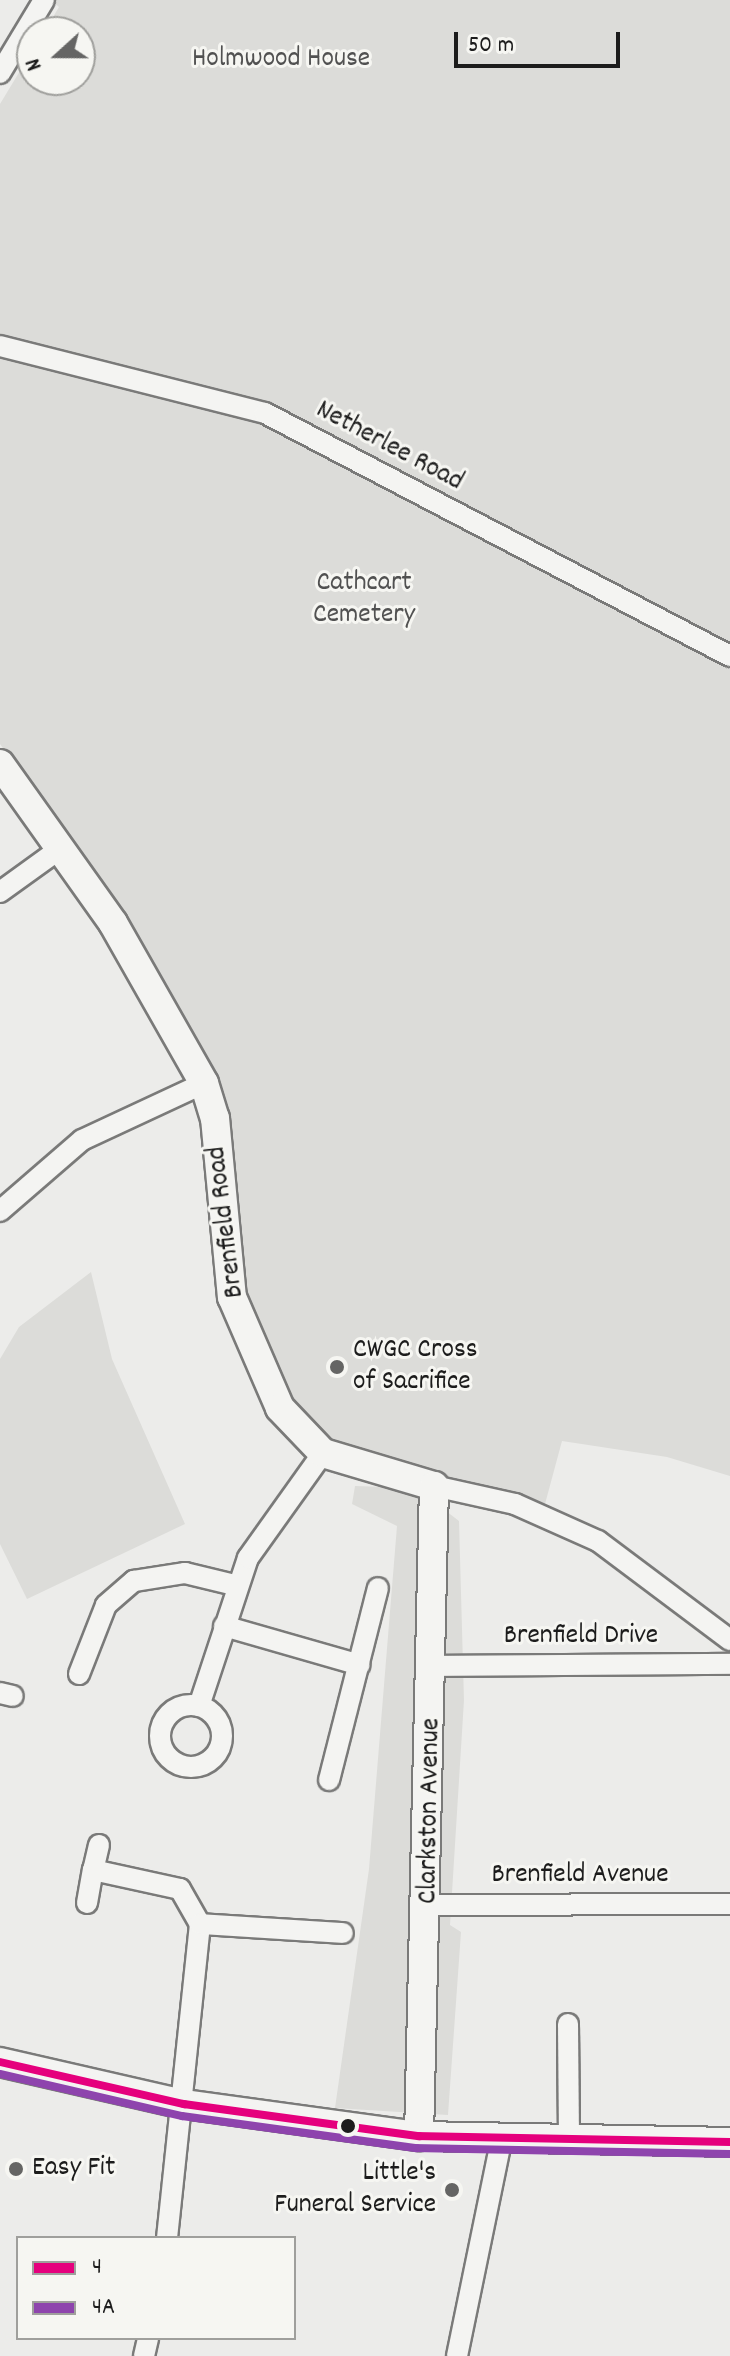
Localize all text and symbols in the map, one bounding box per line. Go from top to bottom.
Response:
north arrow [16,16,96,96]
scale bar [458,16,624,66]
text: 50 m [468,29,514,63]
park label: Holmwood House [192,43,370,77]
text: N [19,53,51,75]
street label: Netherlee Road [310,394,468,500]
park label: Cathcart Cemetery [313,567,415,633]
street label: Brenfield Road [201,1144,253,1300]
place label: CWGC Cross of Sacrifice [353,1334,478,1400]
marker: CWGC Cross of Sacrifice [328,1358,346,1376]
street label: Brenfield Drive [504,1620,658,1654]
street label: Clarkston Avenue [413,1718,449,1904]
street label: Brenfield Avenue [492,1859,668,1893]
unlabelled marker [340,2118,356,2134]
place label: Easy Fit [32,2152,115,2186]
place label: Little's Funeral Service [274,2157,436,2223]
marker: Easy Fit [7,2160,25,2178]
marker: Little's Funeral Service [443,2181,461,2199]
legend [16,2236,296,2340]
text: 4 [92,2251,102,2285]
text: 4A [92,2291,115,2325]

